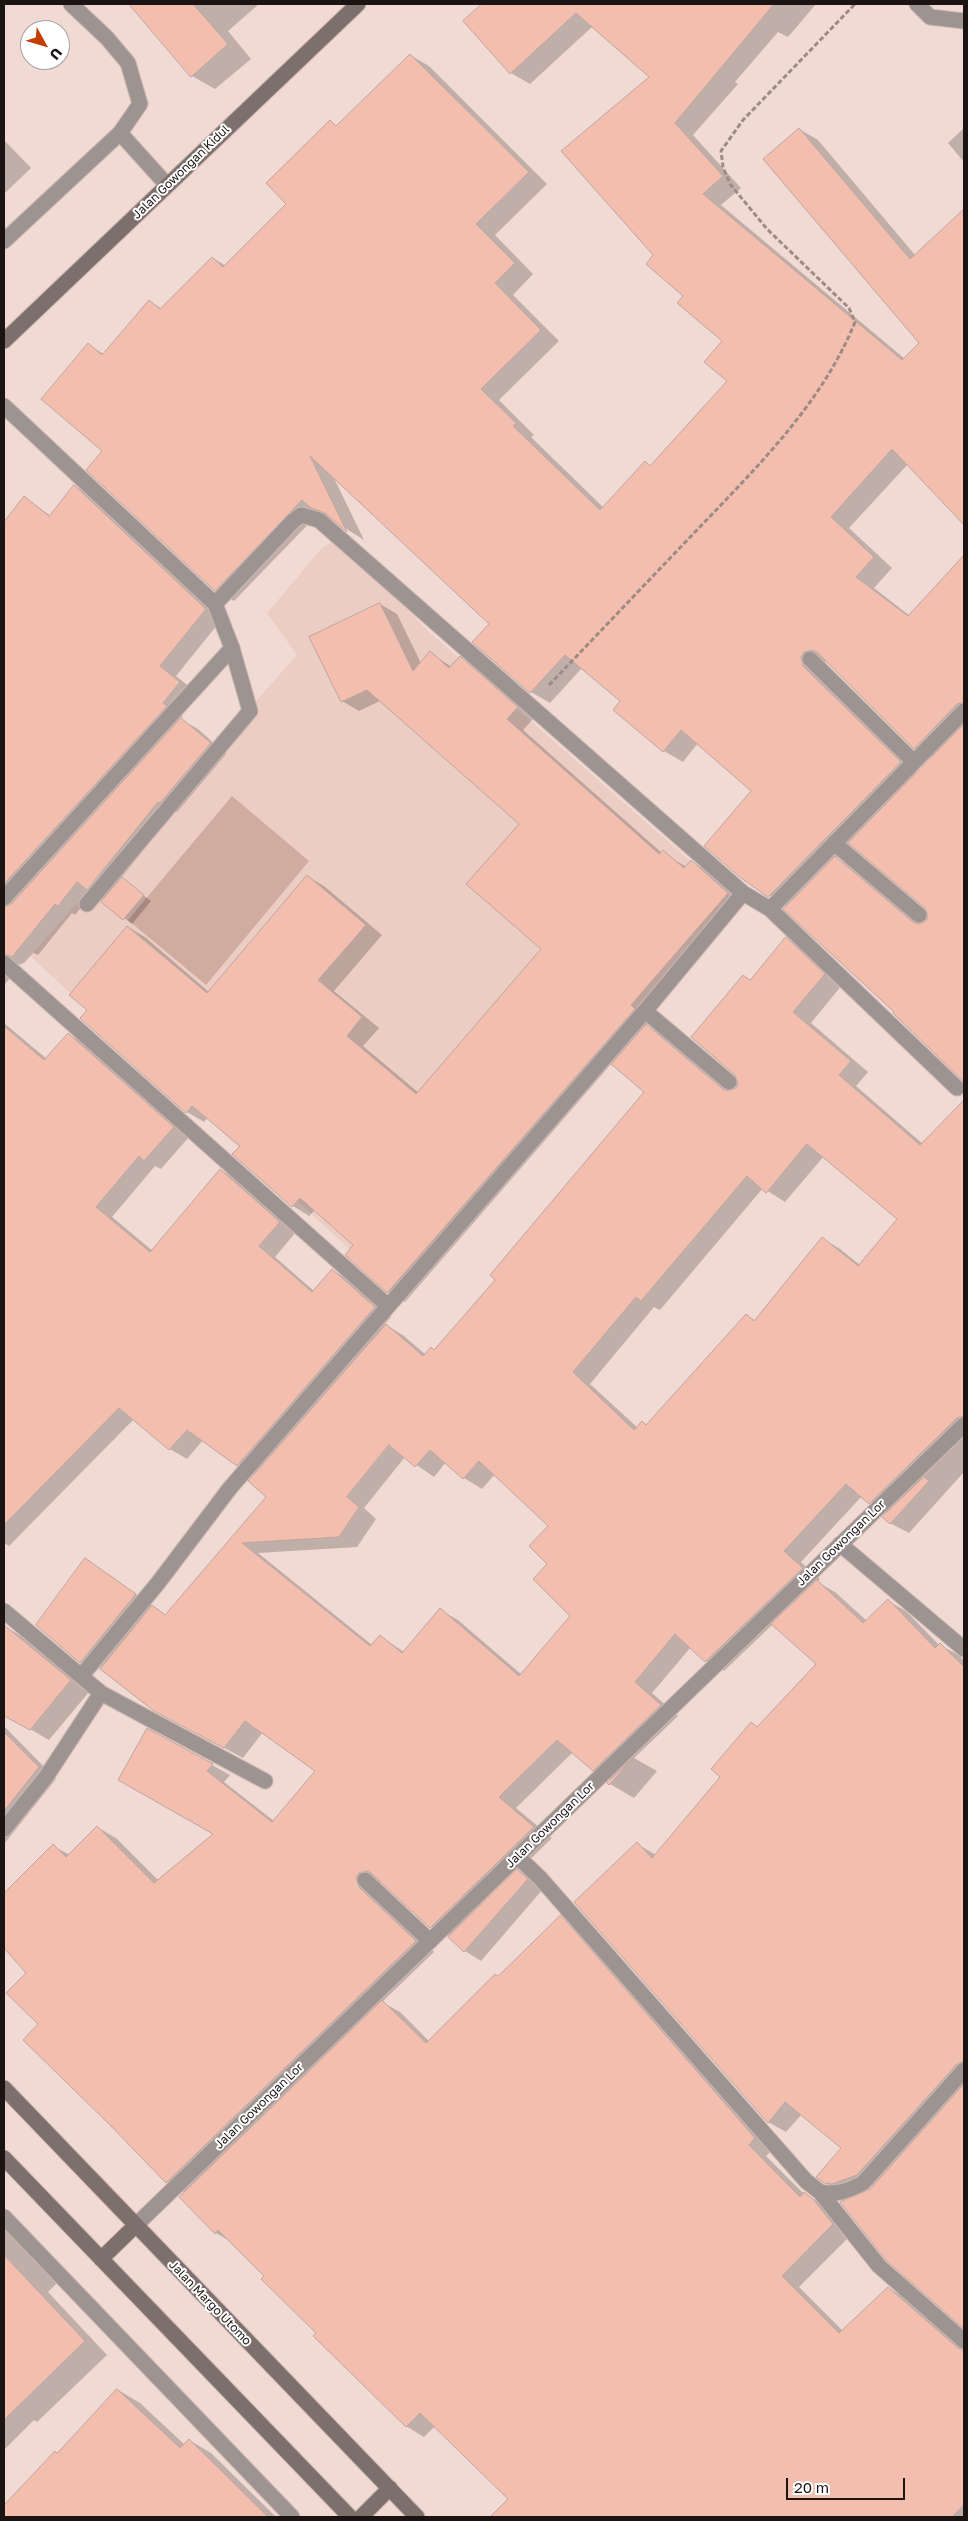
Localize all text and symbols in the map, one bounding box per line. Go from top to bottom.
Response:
north arrow [20,20,70,70]
text: U [46,45,66,63]
street label: Jalan Gowongan Kidul [130,122,232,222]
street label: Jalan Gowongan Lor [794,1497,888,1589]
street label: Jalan Gowongan Lor [503,1779,597,1871]
street label: Jalan Gowongan Lor [212,2060,306,2152]
street label: Jalan Margo Utomo [166,2258,254,2348]
scale bar [788,2468,907,2500]
text: 20 m [794,2478,829,2496]

